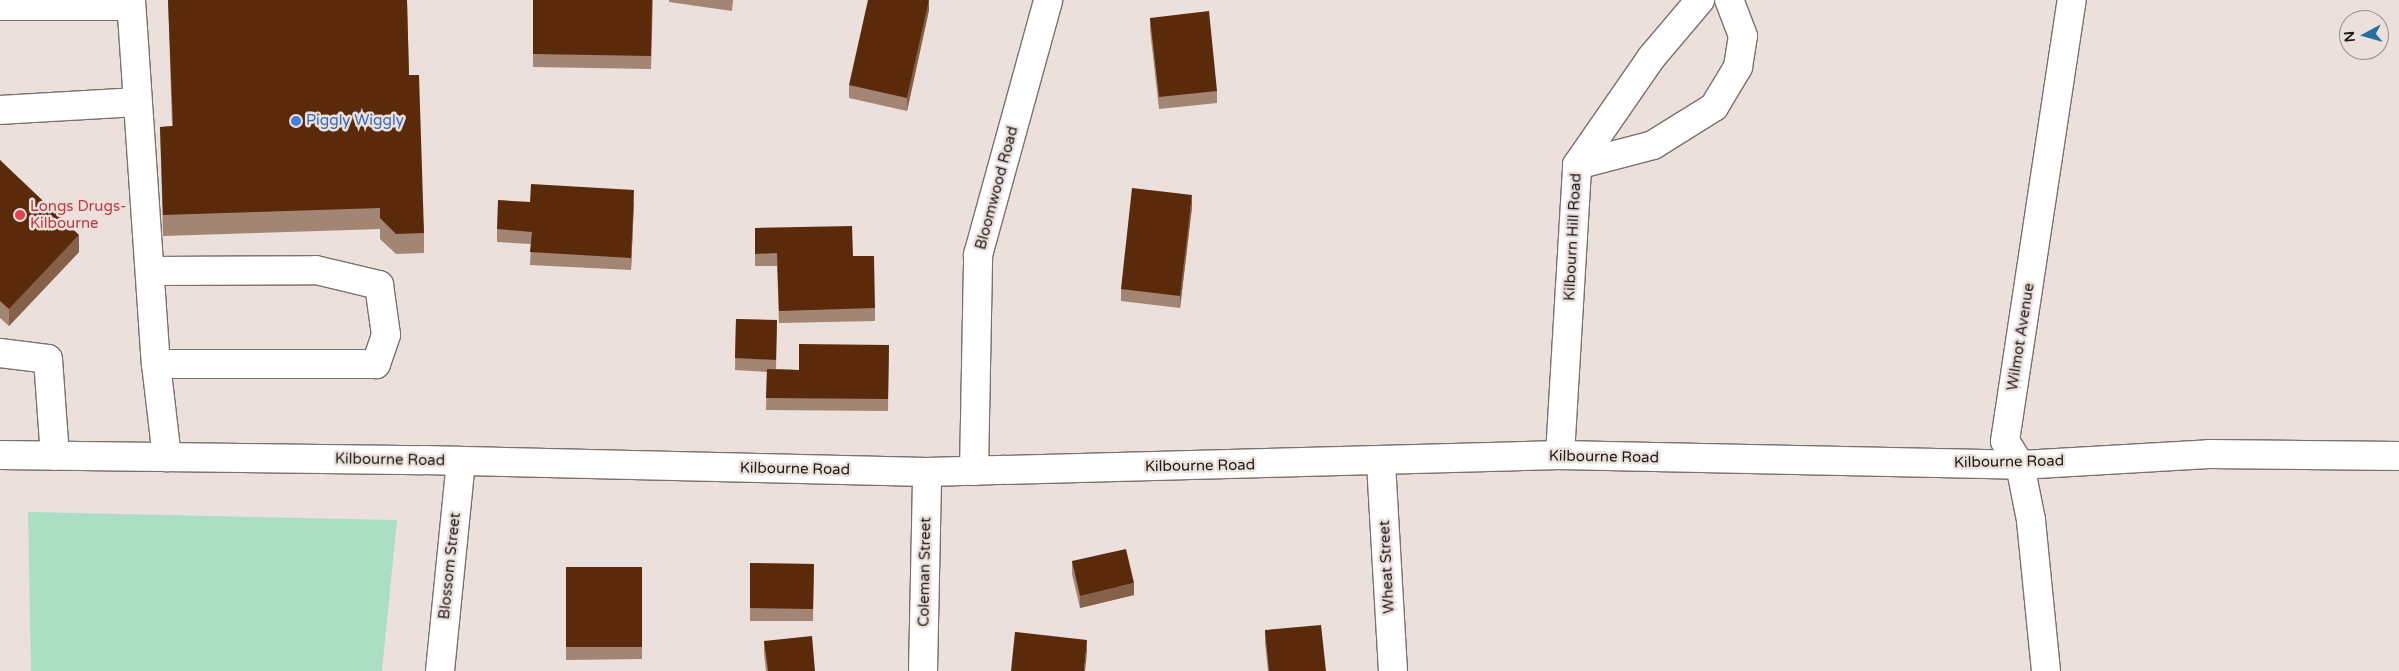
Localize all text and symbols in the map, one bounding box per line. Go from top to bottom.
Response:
north arrow [2339,10,2389,60]
text: N [2341,30,2359,43]
place label: Piggly Wiggly [306,112,404,130]
marker: Piggly Wiggly [290,115,302,127]
street label: Bloomwood Road [972,124,1022,252]
street label: Kilbourn Hill Road [1561,173,1585,301]
place label: Longs Drugs- Kilbourne [30,197,126,232]
marker: Longs Drugs- Kilbourne [14,209,26,221]
street label: Wilmot Avenue [2004,282,2038,392]
street label: Kilbourne Road [1549,447,1659,467]
street label: Kilbourne Road [335,450,445,470]
street label: Kilbourne Road [1954,452,2064,472]
street label: Kilbourne Road [1145,456,1255,476]
street label: Kilbourne Road [740,459,850,479]
street label: Blossom Street [435,512,465,620]
street label: Coleman Street [915,517,935,627]
street label: Wheat Street [1376,520,1398,614]

